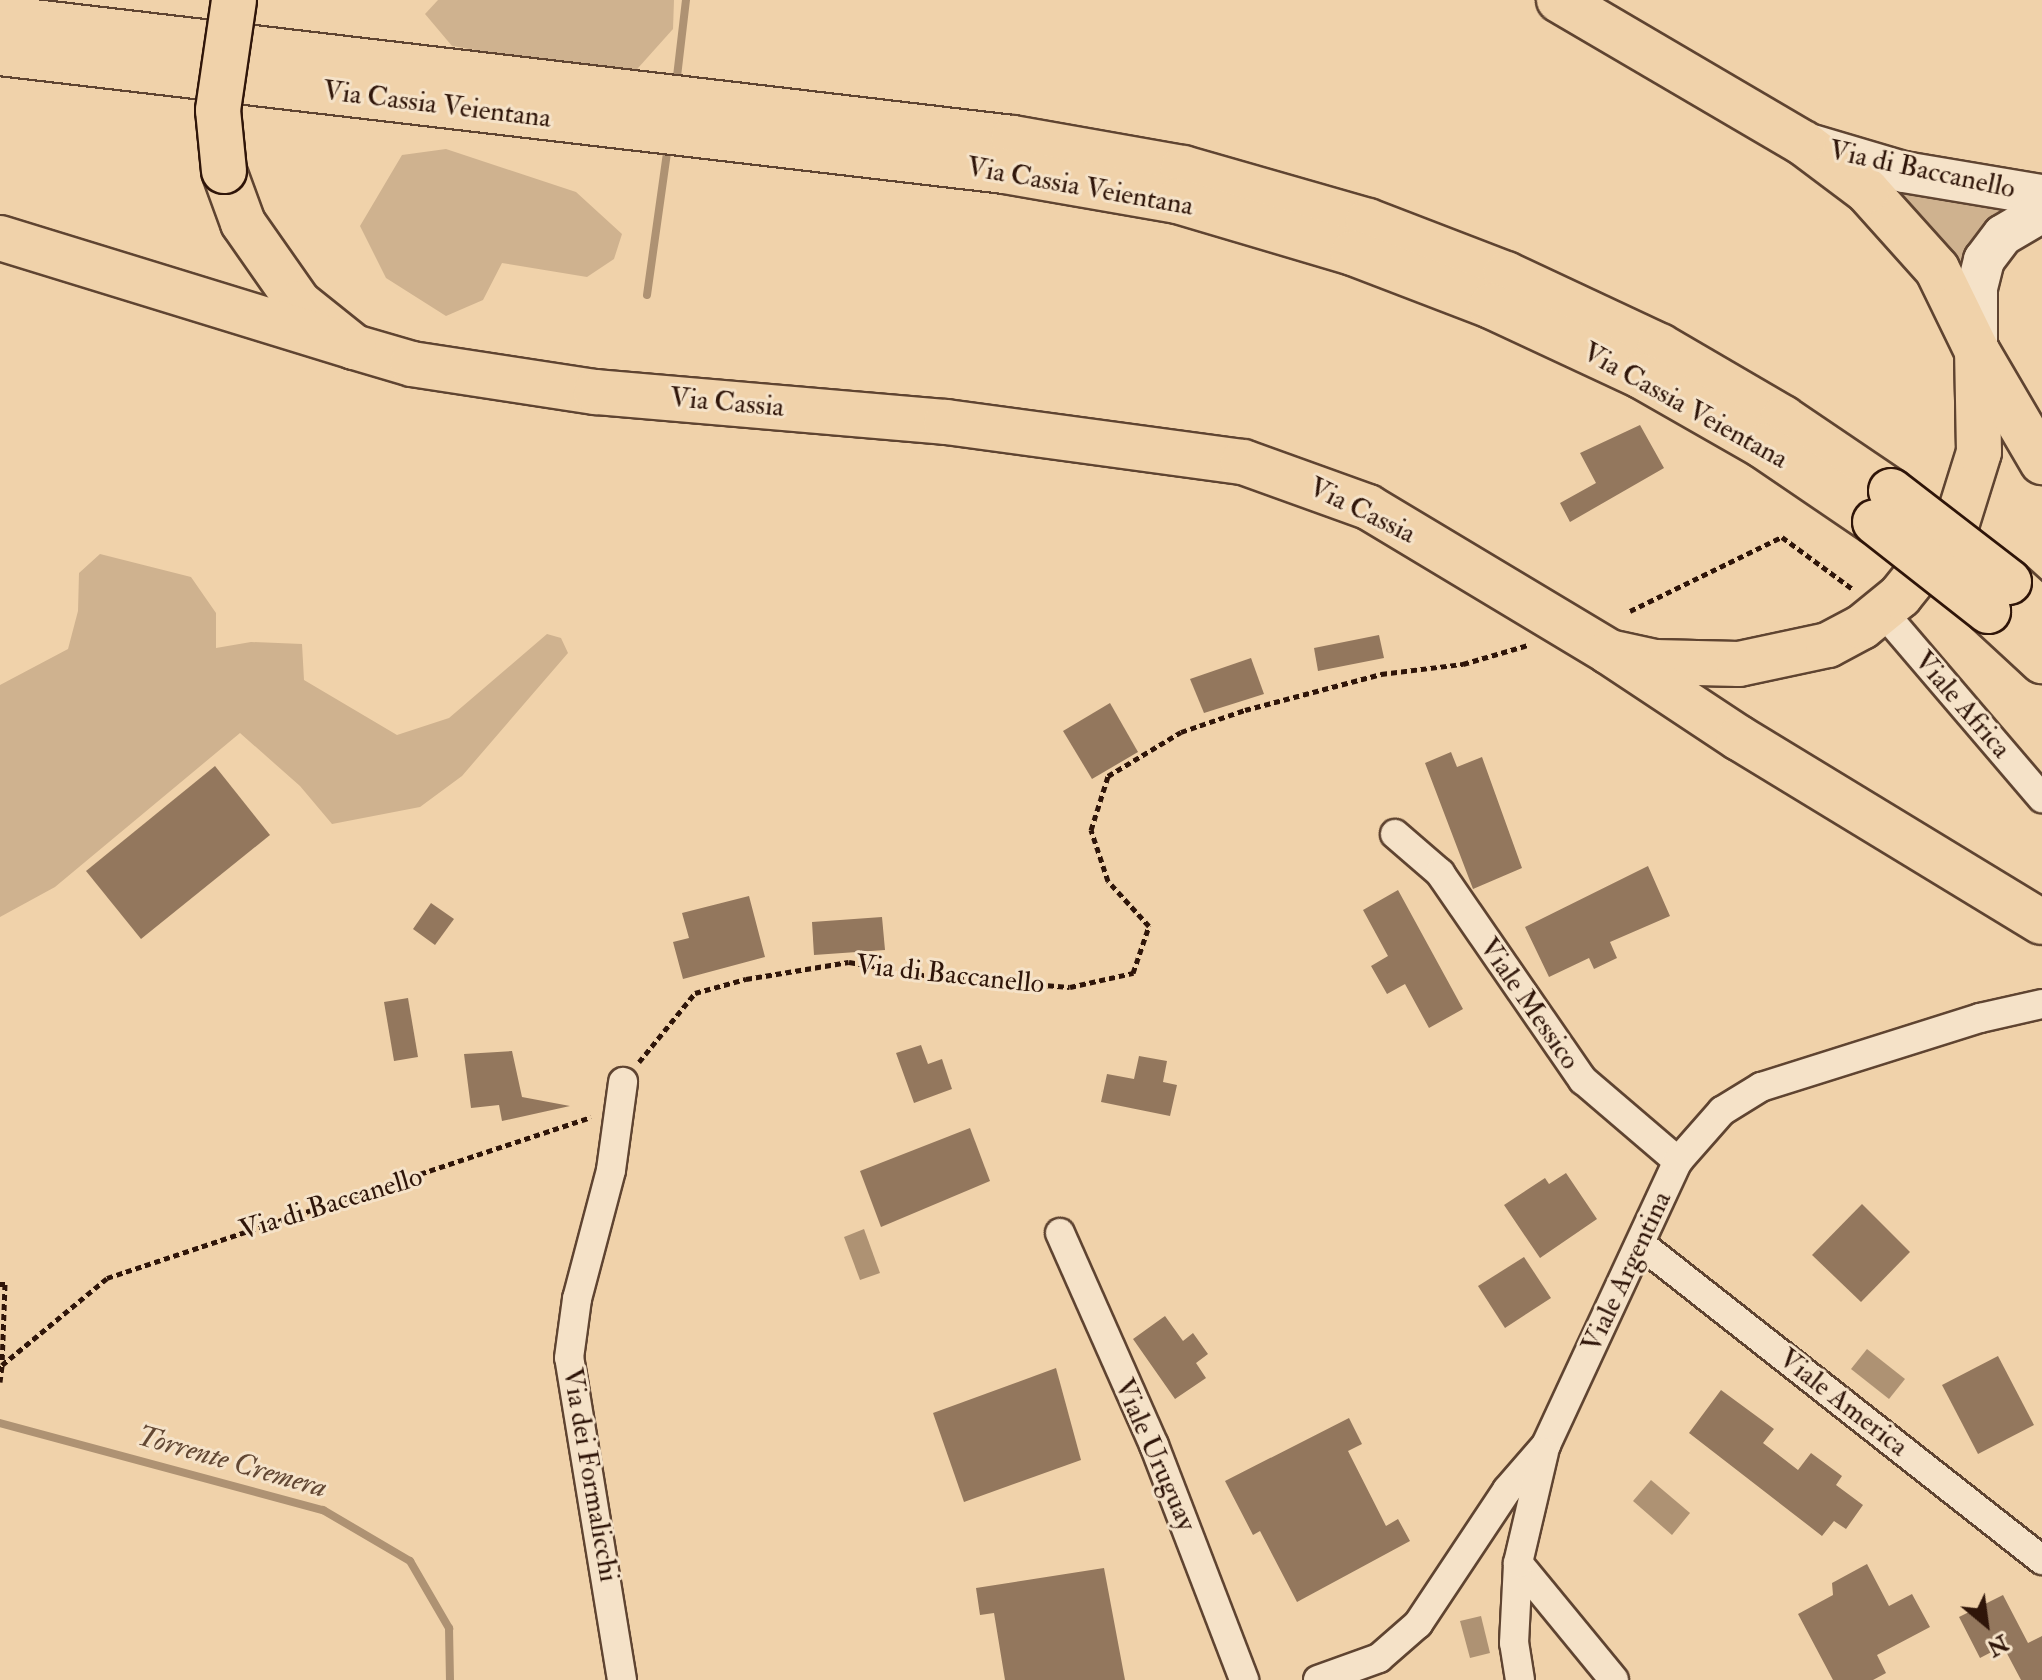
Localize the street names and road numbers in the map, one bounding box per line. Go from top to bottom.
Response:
street label: Via Cassia Veientana [321,74,553,136]
street label: Via di Baccanello [1826,134,2018,206]
street label: Via Cassia Veientana [964,151,1196,223]
street label: Via Cassia Veientana [1576,336,1794,476]
street label: Via Cassia [668,381,786,425]
street label: Via Cassia [1303,471,1421,551]
street label: Viale Africa [1906,645,2018,765]
street label: Viale Messico [1471,932,1587,1076]
street label: Via di Baccanello [854,948,1046,1002]
street label: Via di Baccanello [236,1160,426,1248]
street label: Viale Argentina [1575,1186,1679,1358]
street label: Viale America [1772,1342,1914,1464]
street label: Via dei Formalicchi [555,1365,625,1585]
street label: Viale Uruguay [1106,1374,1204,1536]

